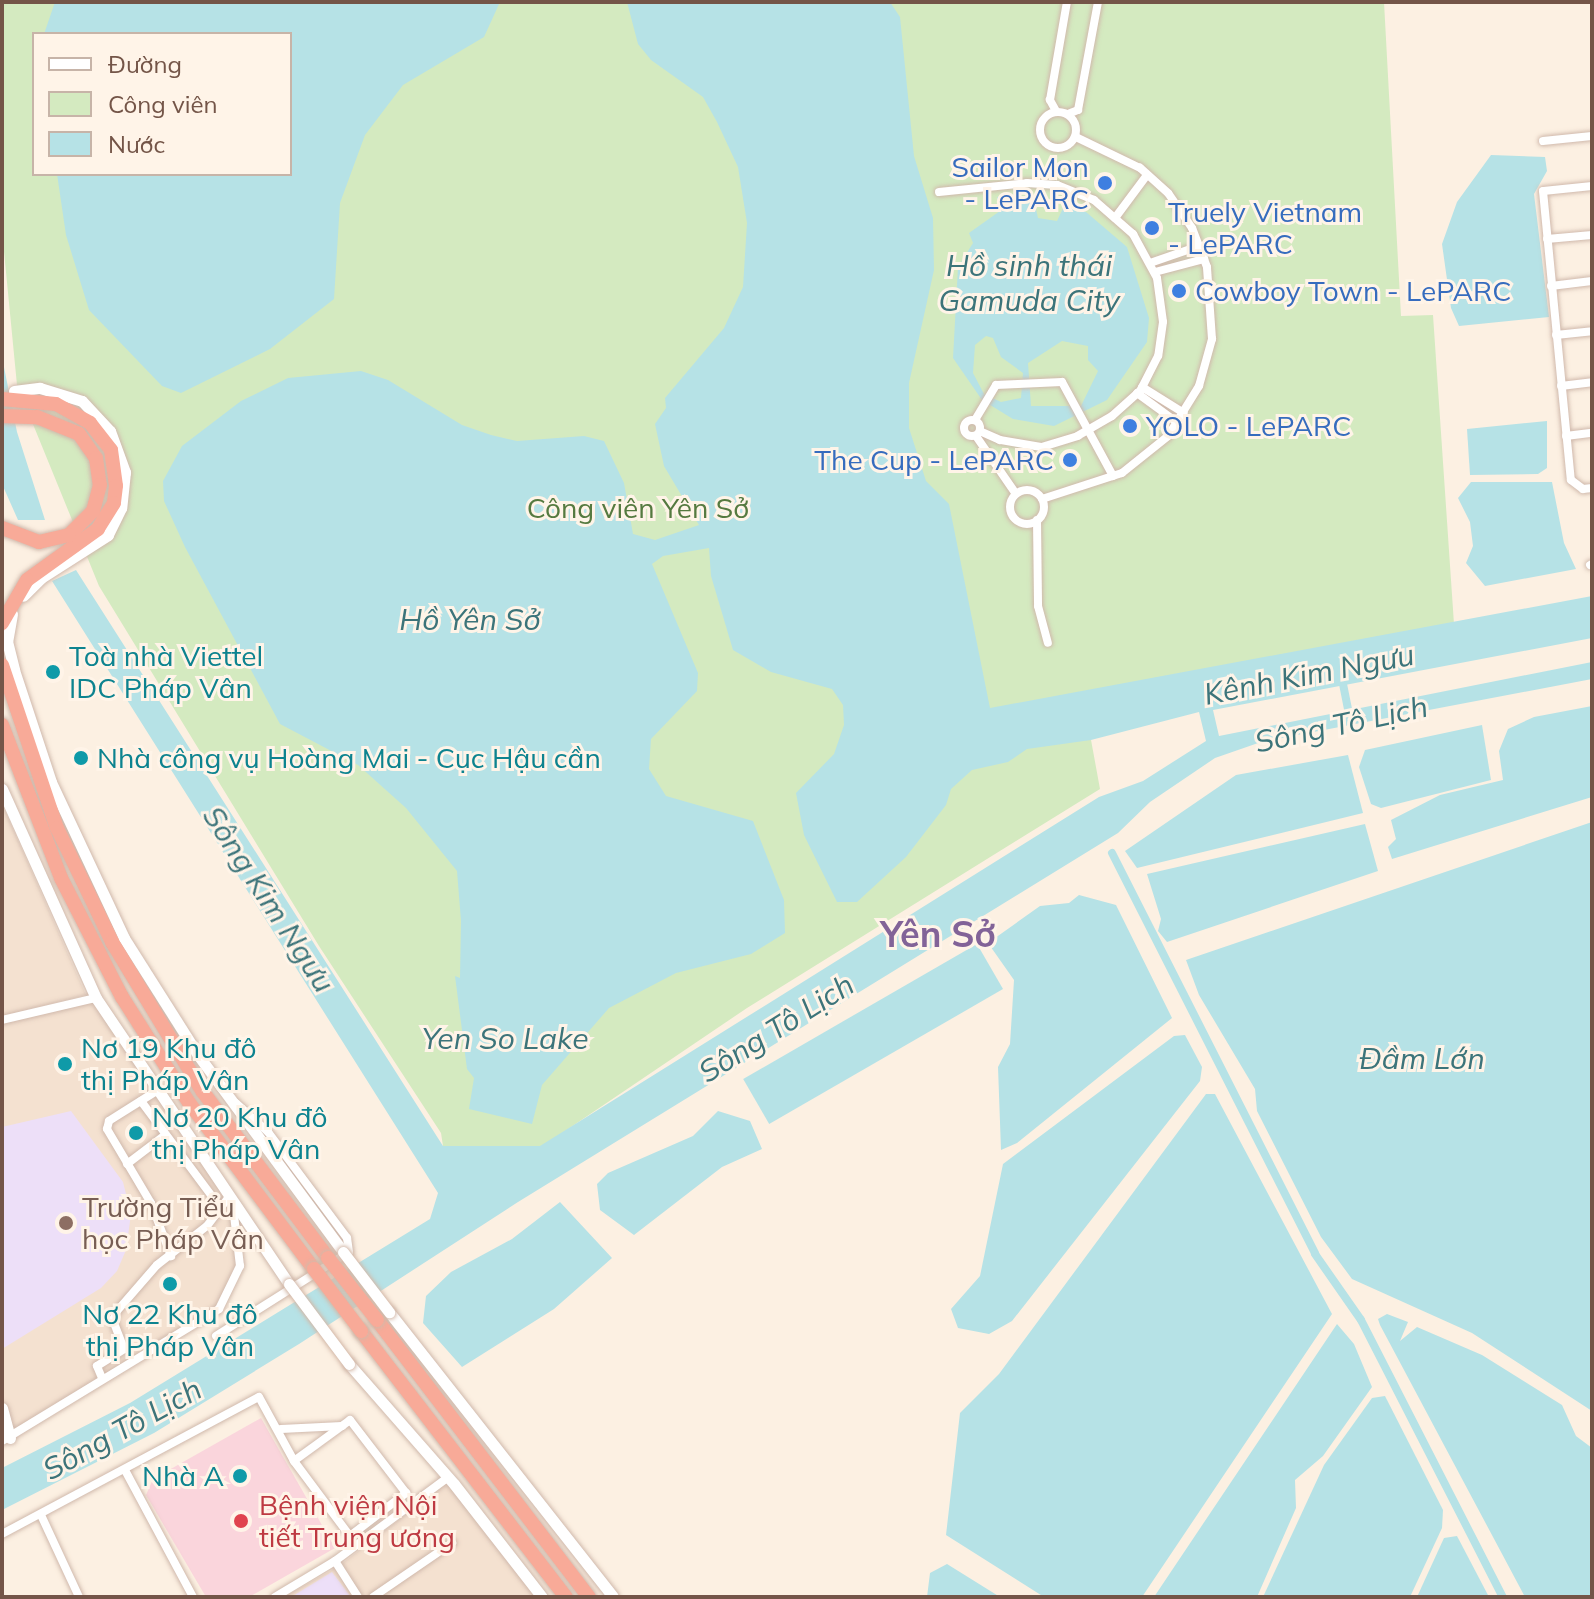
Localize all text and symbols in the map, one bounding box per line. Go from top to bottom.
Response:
legend [32,32,292,176]
text: Đường [108,49,182,79]
text: Công viên [108,89,218,119]
text: Nước [108,129,165,159]
place label: Sailor Mon - LePARC [952,150,1089,216]
marker: Sailor Mon - LePARC [1096,174,1114,192]
place label: Truely Vietnam - LePARC [1168,195,1362,261]
marker: Truely Vietnam - LePARC [1143,219,1161,237]
water label: Hồ sinh thái Gamuda City [938,247,1120,318]
place label: Cowboy Town - LePARC [1195,274,1511,308]
marker: Cowboy Town - LePARC [1170,282,1188,300]
place label: YOLO - LePARC [1146,409,1351,443]
marker: YOLO - LePARC [1121,417,1139,435]
place label: The Cup - LePARC [814,443,1054,477]
marker: The Cup - LePARC [1061,451,1079,469]
park label: Công viên Yên Sở [527,491,749,525]
water label: Hồ Yên Sở [399,601,541,637]
water label: Kênh Kim Ngưu [1201,636,1417,712]
place label: Toà nhà Viettel IDC Pháp Vân [69,639,263,705]
marker: Toà nhà Viettel IDC Pháp Vân [44,663,62,681]
water label: Sông Tô Lịch [1251,688,1431,760]
place label: Nhà công vụ Hoàng Mai - Cục Hậu cần [97,741,601,775]
marker: Nhà công vụ Hoàng Mai - Cục Hậu cần [72,749,90,767]
water label: Sông Kim Ngưu [195,799,343,999]
district label: Yên Sở [880,912,996,956]
water label: Sông Tô Lịch [692,966,860,1090]
water label: Yen So Lake [422,1020,588,1056]
place label: Nơ 19 Khu đô thị Pháp Vân [81,1031,257,1097]
water label: Đầm Lớn [1359,1040,1485,1076]
marker: Nơ 19 Khu đô thị Pháp Vân [56,1055,74,1073]
place label: Nơ 20 Khu đô thị Pháp Vân [152,1100,328,1166]
marker: Nơ 20 Khu đô thị Pháp Vân [127,1124,145,1142]
place label: Trường Tiểu học Pháp Vân [82,1190,264,1256]
marker: Trường Tiểu học Pháp Vân [57,1214,75,1232]
marker: Nơ 22 Khu đô thị Pháp Vân [161,1275,179,1293]
place label: Nơ 22 Khu đô thị Pháp Vân [82,1297,258,1363]
water label: Sông Tô Lịch [36,1371,208,1487]
place label: Nhà A [142,1459,224,1493]
marker: Nhà A [231,1467,249,1485]
place label: Bệnh viện Nội tiết Trung ương [259,1488,455,1554]
marker: Bệnh viện Nội tiết Trung ương [230,1510,252,1532]

